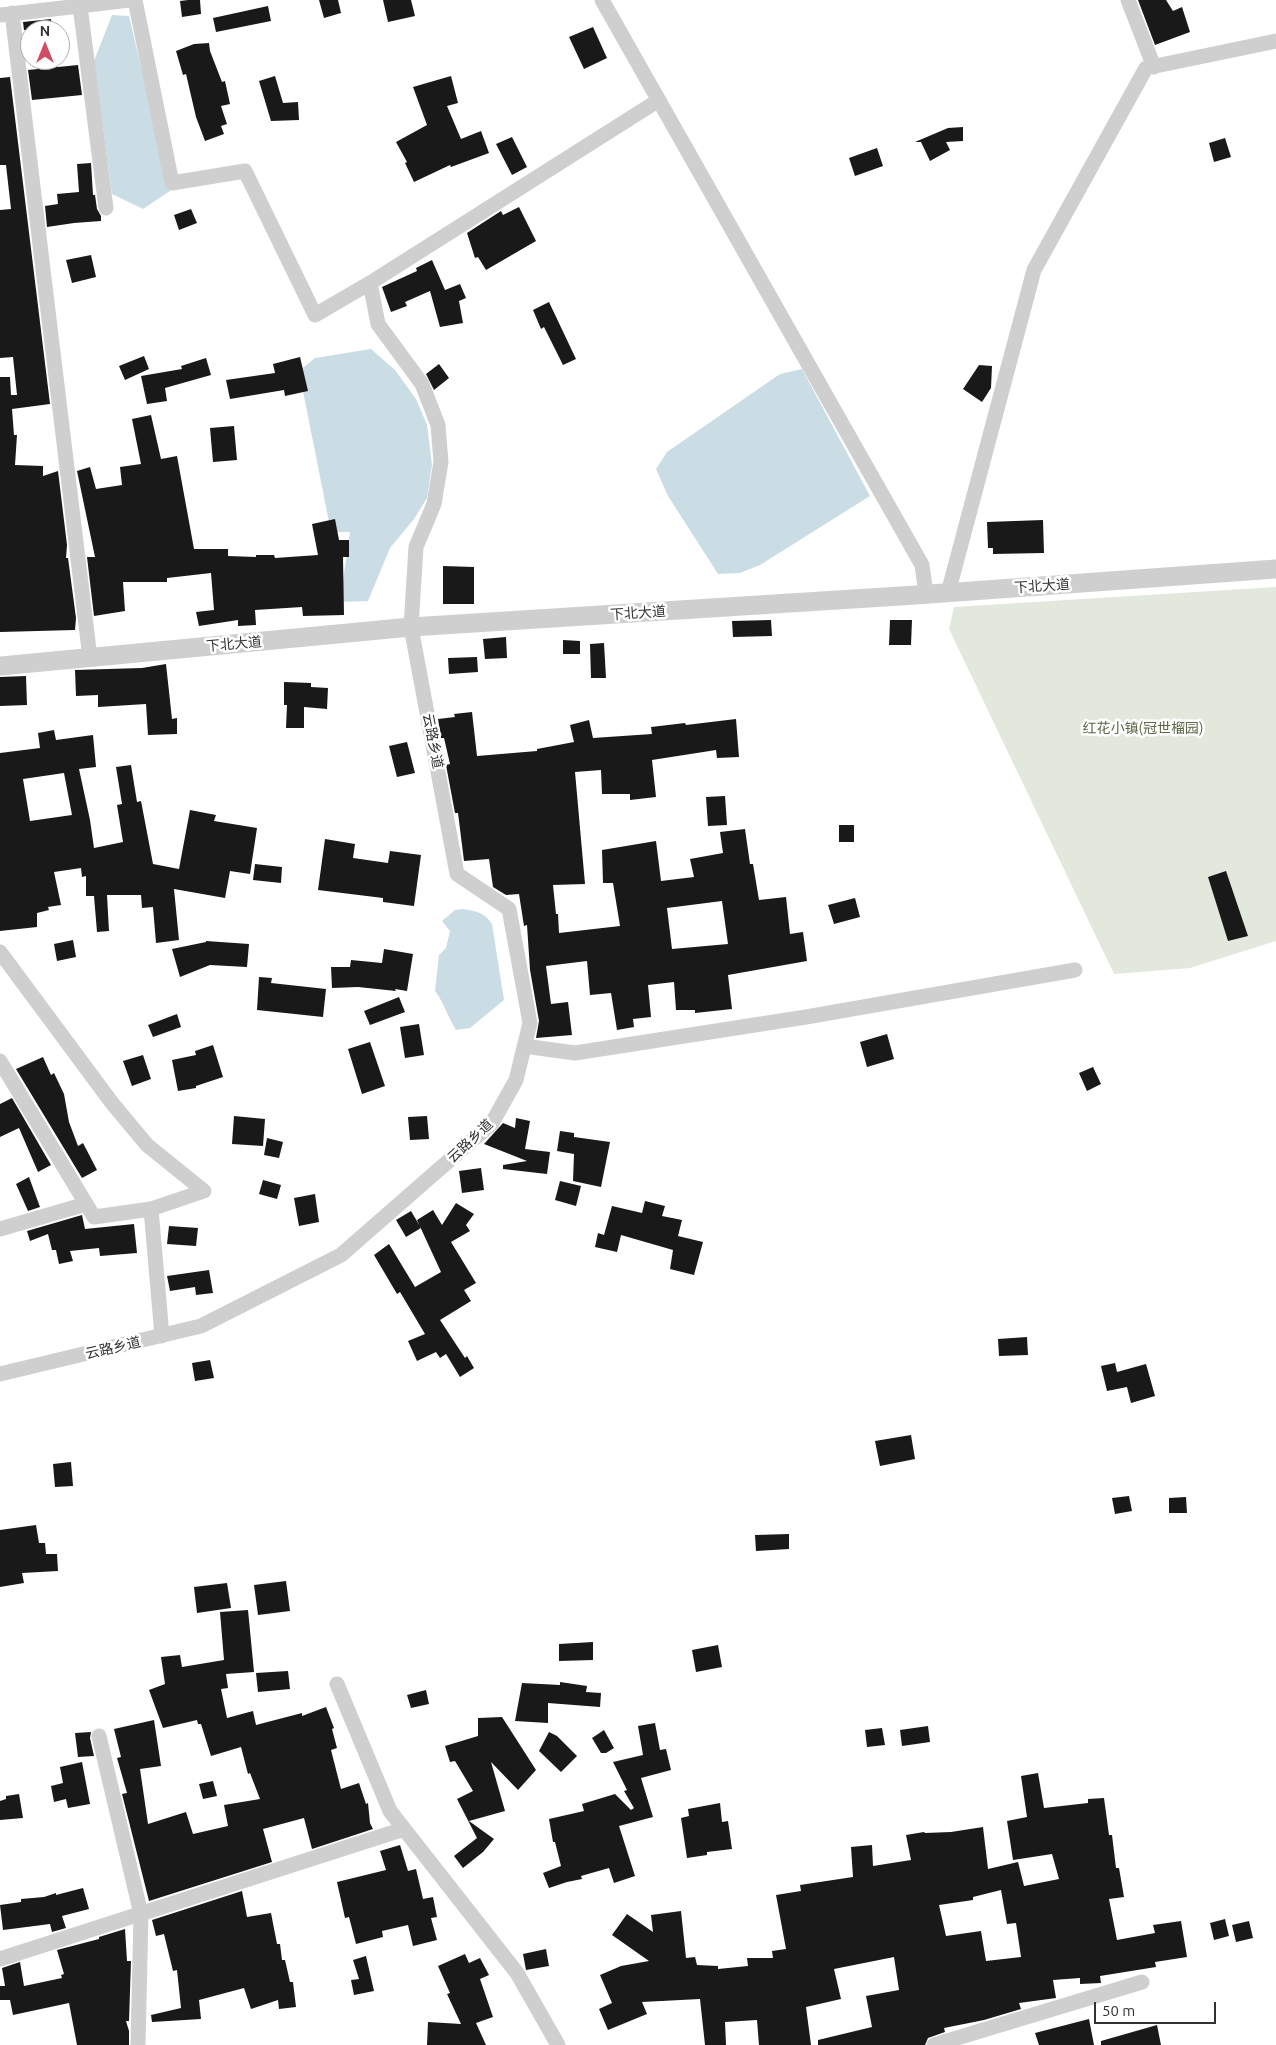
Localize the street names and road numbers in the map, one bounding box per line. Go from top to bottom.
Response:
street label: 下北大道 [1013,576,1071,596]
street label: 下北大道 [609,603,667,623]
street label: 下北大道 [205,633,263,655]
street label: 云路乡道 [419,712,447,770]
street label: 云路乡道 [444,1116,496,1166]
street label: 云路乡道 [84,1334,142,1362]

